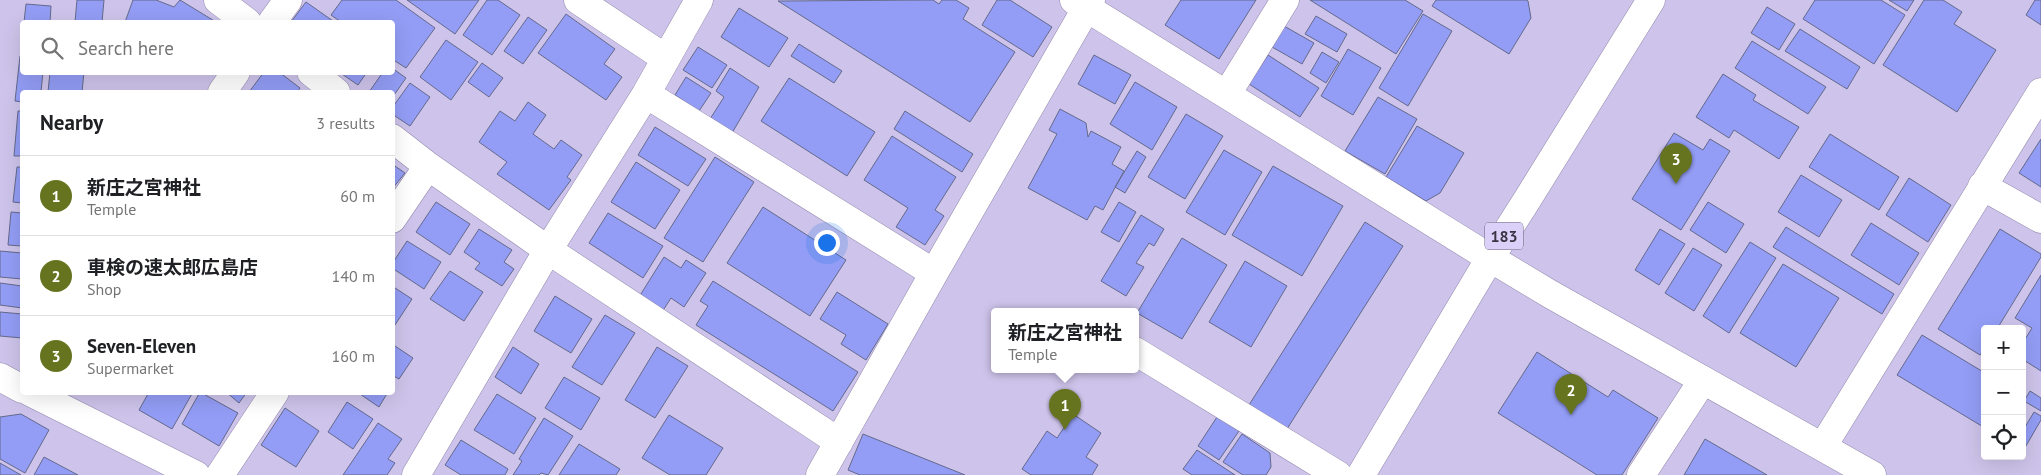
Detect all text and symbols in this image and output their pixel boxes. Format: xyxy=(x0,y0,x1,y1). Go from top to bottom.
search box xyxy=(20,20,395,75)
icon: search xyxy=(38,34,66,62)
text: Search here xyxy=(78,36,174,60)
text: Nearby xyxy=(40,109,103,136)
text: 3 results xyxy=(316,113,375,133)
pin: 3 xyxy=(1660,143,1692,184)
text: 新庄之宮神社 xyxy=(87,175,201,199)
text: 1 xyxy=(51,186,61,206)
text: 60 m xyxy=(340,186,375,206)
text: Temple xyxy=(87,199,136,219)
road number: 183 xyxy=(1485,222,1523,250)
your location xyxy=(814,230,840,256)
text: 車検の速太郎広島店 xyxy=(87,255,258,279)
text: 2 xyxy=(51,266,61,286)
text: 140 m xyxy=(332,266,375,286)
text: Shop xyxy=(87,279,121,299)
popup xyxy=(991,308,1139,373)
text: 新庄之宮神社 xyxy=(1008,320,1122,344)
map controls xyxy=(1981,325,2026,460)
button: + xyxy=(1981,325,2026,370)
text: Seven-Eleven xyxy=(87,334,196,358)
text: Temple xyxy=(1008,344,1057,364)
text: 3 xyxy=(51,346,61,366)
text: 160 m xyxy=(332,346,375,366)
text: Supermarket xyxy=(87,358,174,378)
button: − xyxy=(1981,370,2026,415)
pin: 2 xyxy=(1555,374,1587,415)
pin: 1 xyxy=(1049,389,1081,430)
button: locate xyxy=(1981,415,2026,460)

